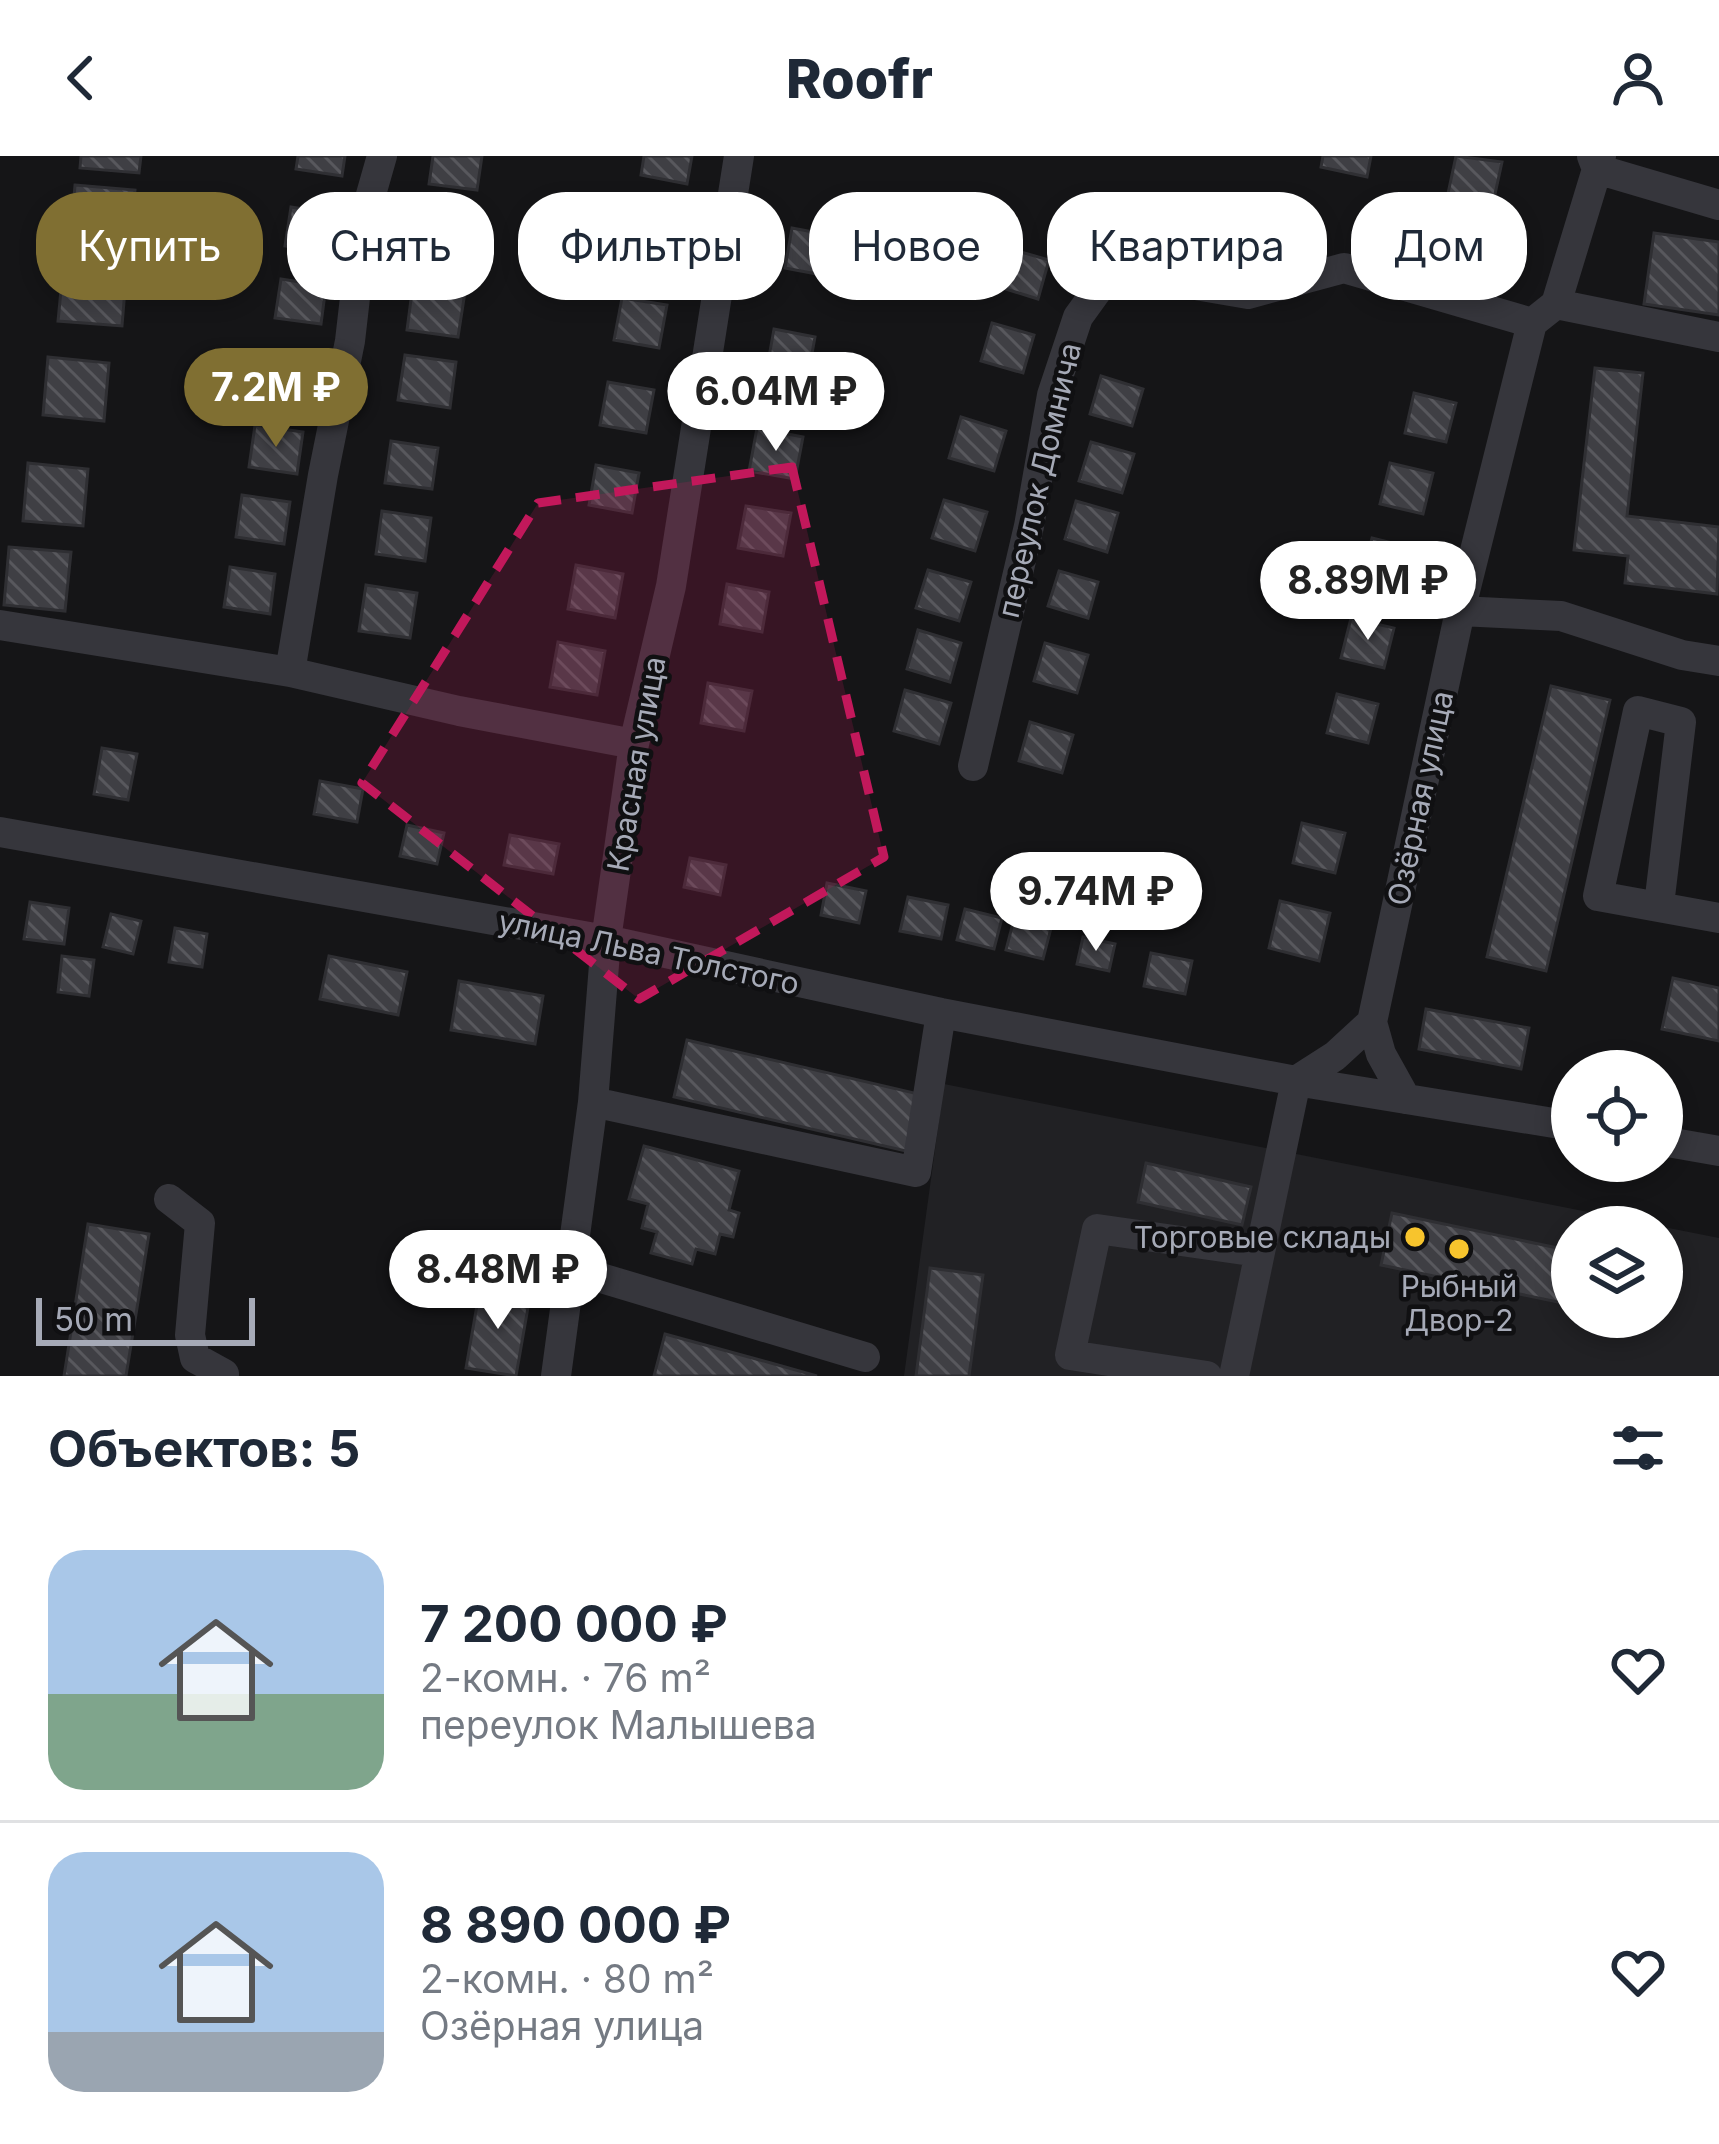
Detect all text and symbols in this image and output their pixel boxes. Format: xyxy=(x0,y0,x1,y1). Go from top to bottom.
icon: back xyxy=(48,45,114,111)
icon: person xyxy=(1605,45,1671,111)
text: Roofr xyxy=(786,46,933,111)
chip: Купить xyxy=(36,192,263,300)
chip: Снять xyxy=(287,192,494,300)
chip: Фильтры xyxy=(518,192,785,300)
chip: Новое xyxy=(809,192,1023,300)
chip: Квартира xyxy=(1047,192,1327,300)
chip: Дом xyxy=(1351,192,1527,300)
street label: переулок Домнича xyxy=(990,339,1088,621)
pin: 7.2M ₽ xyxy=(178,348,374,450)
pin: 6.04M ₽ xyxy=(665,352,887,454)
text: 7.2M ₽ xyxy=(211,363,341,410)
text: 6.04M ₽ xyxy=(694,367,858,414)
pin: 8.89M ₽ xyxy=(1257,541,1479,643)
text: 8.89M ₽ xyxy=(1287,556,1449,603)
street label: Красная улица xyxy=(599,654,673,874)
street label: Озёрная улица xyxy=(1380,687,1460,909)
pin: 9.74M ₽ xyxy=(985,852,1207,954)
text: 9.74M ₽ xyxy=(1017,867,1175,914)
street label: улица Льва Толстого xyxy=(495,903,803,1001)
map controls xyxy=(1551,1050,1683,1338)
button: locate xyxy=(1551,1050,1683,1182)
button: layers xyxy=(1551,1206,1683,1338)
place label: Торговые склады xyxy=(1134,1219,1391,1255)
marker: Торговые склады xyxy=(1402,1224,1428,1250)
pin: 8.48M ₽ xyxy=(387,1230,609,1332)
marker: Рыбный Двор-2 xyxy=(1446,1236,1472,1262)
text: 8.48M ₽ xyxy=(416,1245,580,1292)
place label: Рыбный Двор-2 xyxy=(1401,1268,1517,1338)
scale bar xyxy=(36,1292,255,1345)
text: 50 m xyxy=(54,1299,133,1339)
icon: filters xyxy=(1605,1415,1671,1481)
text: Объектов: 5 xyxy=(48,1418,360,1479)
text: 7 200 000 ₽ xyxy=(420,1593,728,1654)
icon: home xyxy=(144,1598,288,1742)
icon: heart xyxy=(1605,1637,1671,1703)
text: 2-комн. · 76 m² xyxy=(420,1654,711,1701)
text: переулок Малышева xyxy=(420,1701,817,1748)
text: 8 890 000 ₽ xyxy=(420,1894,731,1955)
icon: home xyxy=(144,1900,288,2044)
icon: heart xyxy=(1605,1939,1671,2005)
text: 2-комн. · 80 m² xyxy=(420,1955,714,2002)
text: Озёрная улица xyxy=(420,2002,704,2049)

